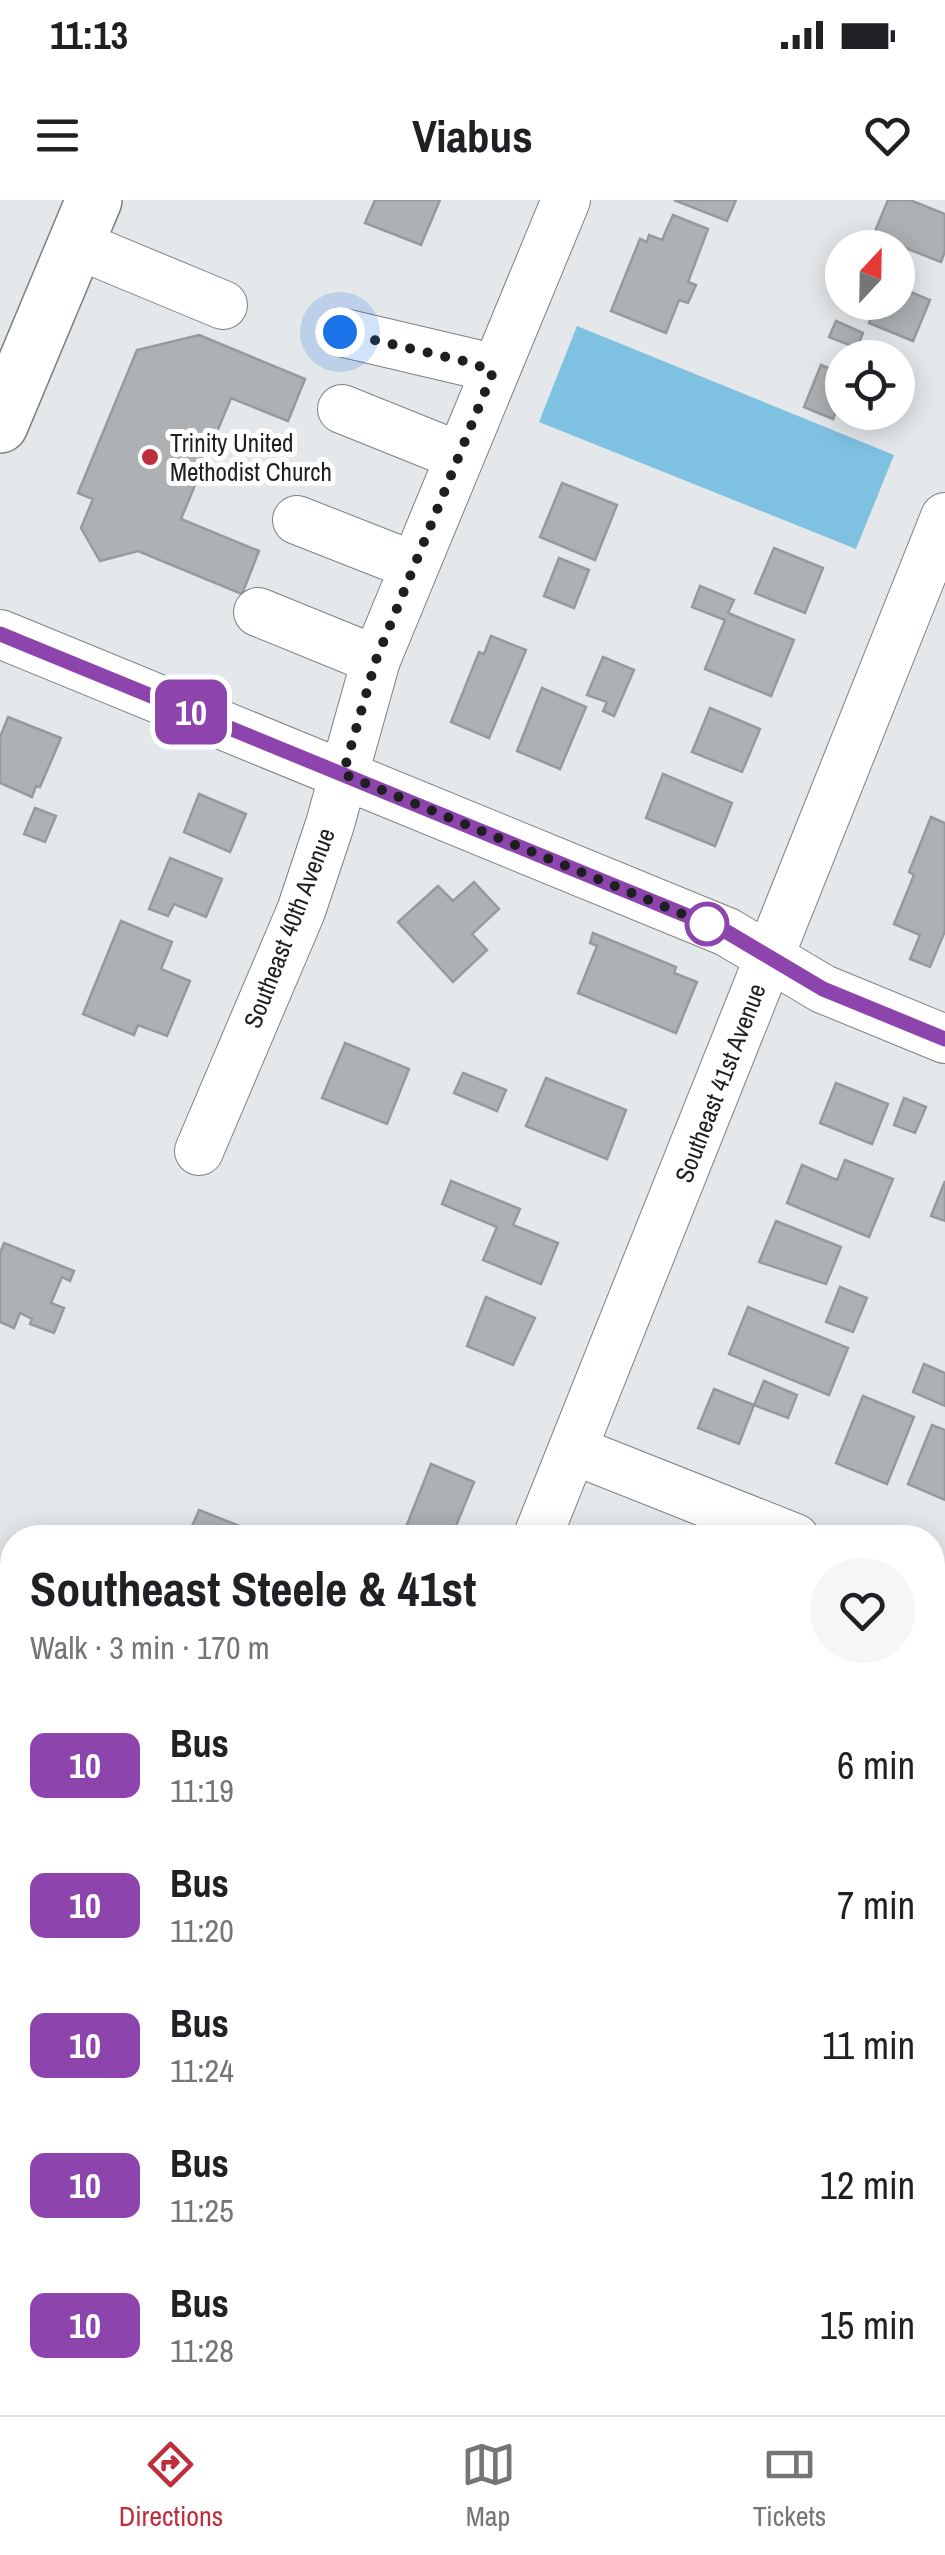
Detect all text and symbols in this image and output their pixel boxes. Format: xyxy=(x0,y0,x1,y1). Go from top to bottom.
text: 11:13 xyxy=(50,10,128,61)
text: Viabus xyxy=(412,105,533,166)
icon: menu xyxy=(30,108,85,163)
icon: heart xyxy=(860,108,915,163)
north arrow xyxy=(825,230,915,320)
map controls xyxy=(825,230,915,430)
your location xyxy=(315,307,365,357)
button: locate xyxy=(825,340,915,430)
place label: Trinity United Methodist Church xyxy=(170,426,332,489)
marker: Trinity United Methodist Church xyxy=(139,446,161,468)
line badge: 10 xyxy=(146,680,236,744)
text: 10 xyxy=(175,689,207,736)
street label: Southeast 40th Avenue xyxy=(235,823,343,1033)
unlabelled marker xyxy=(686,903,728,945)
street label: Southeast 41st Avenue xyxy=(666,979,774,1187)
text: Southeast Steele & 41st xyxy=(30,1556,476,1621)
button: heart xyxy=(810,1558,915,1663)
text: Walk · 3 min · 170 m xyxy=(30,1626,270,1669)
text: Bus xyxy=(170,1718,229,1769)
text: 6 min xyxy=(837,1740,915,1791)
text: 10 xyxy=(69,1742,101,1789)
text: 11:19 xyxy=(170,1769,234,1812)
text: Bus xyxy=(170,1858,229,1909)
text: 7 min xyxy=(837,1880,915,1931)
text: 10 xyxy=(69,1882,101,1929)
text: 11:20 xyxy=(170,1909,234,1952)
text: Bus xyxy=(170,1998,229,2049)
text: 11 min xyxy=(822,2020,915,2071)
text: 10 xyxy=(69,2022,101,2069)
text: 11:24 xyxy=(170,2049,234,2092)
text: Bus xyxy=(170,2138,229,2189)
text: 12 min xyxy=(820,2160,915,2211)
text: 10 xyxy=(69,2162,101,2209)
text: 11:25 xyxy=(170,2189,234,2232)
text: Bus xyxy=(170,2278,229,2329)
text: 15 min xyxy=(820,2300,915,2351)
text: 10 xyxy=(69,2302,101,2349)
text: 11:28 xyxy=(170,2329,234,2372)
tab: Directions xyxy=(119,2437,223,2535)
tab: Map xyxy=(461,2437,516,2535)
tab: Tickets xyxy=(753,2437,826,2535)

